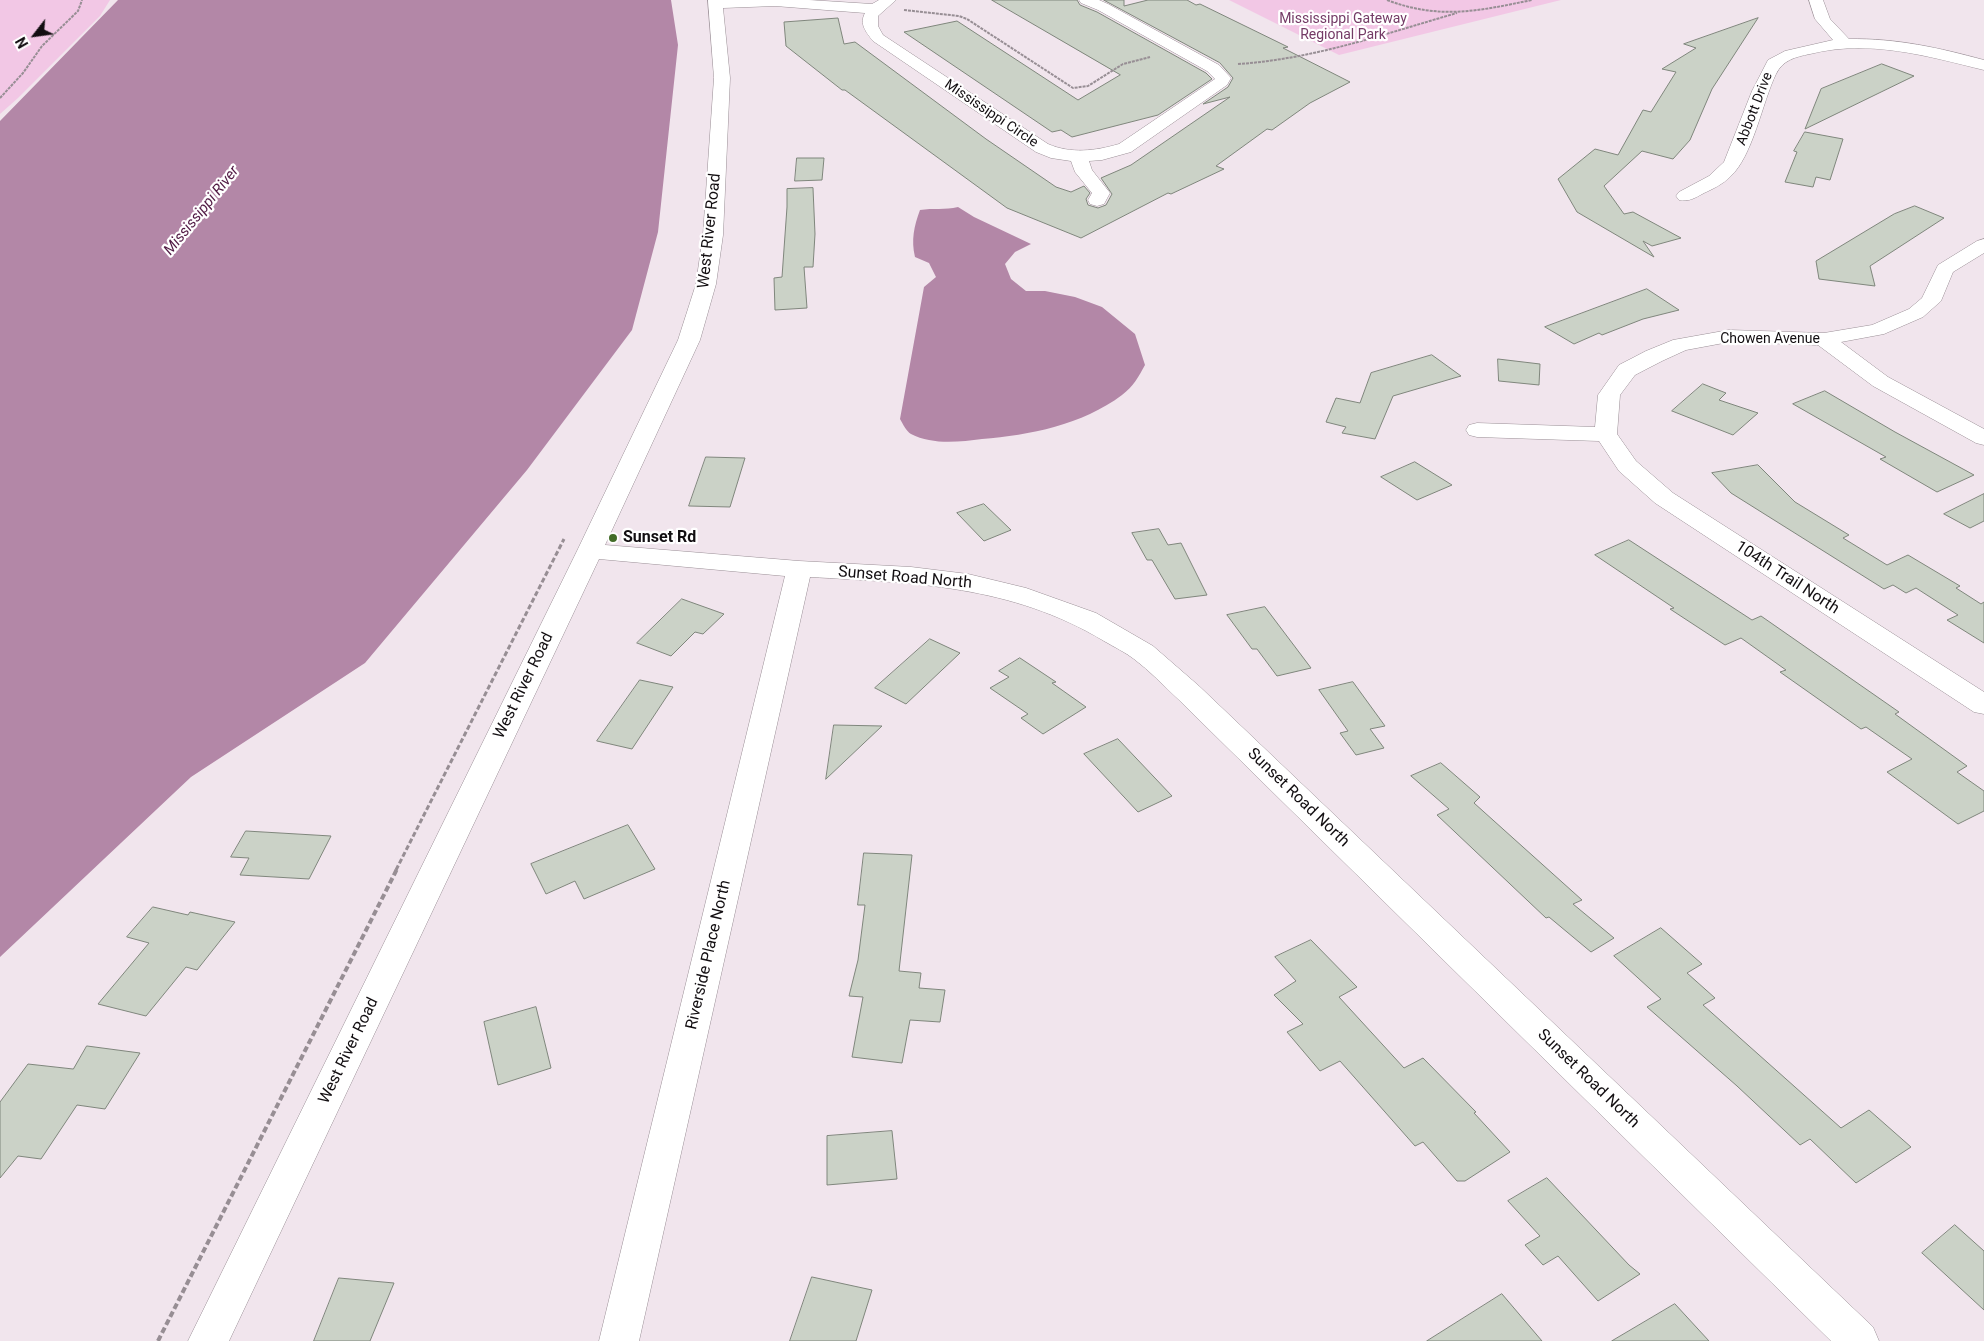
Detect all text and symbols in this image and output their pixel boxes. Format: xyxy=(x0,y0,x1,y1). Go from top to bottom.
north arrow xyxy=(10,10,60,60)
park label: Mississippi Gateway Regional Park xyxy=(1279,11,1407,44)
text: N xyxy=(13,34,31,51)
street label: Abbott Drive xyxy=(1733,70,1777,148)
street label: Mississippi Circle xyxy=(941,76,1041,152)
water label: Mississippi River xyxy=(161,163,243,259)
street label: West River Road xyxy=(694,172,726,290)
street label: Chowen Avenue xyxy=(1720,331,1820,347)
place label: Sunset Rd xyxy=(623,528,696,548)
marker: Sunset Rd xyxy=(607,532,619,544)
street label: 104th Trail North xyxy=(1731,537,1843,619)
street label: Sunset Road North xyxy=(837,563,973,593)
street label: West River Road xyxy=(490,630,558,742)
street label: Sunset Road North xyxy=(1243,744,1353,852)
street label: Riverside Place North xyxy=(682,878,736,1032)
street label: West River Road xyxy=(315,995,383,1107)
street label: Sunset Road North xyxy=(1533,1025,1643,1133)

